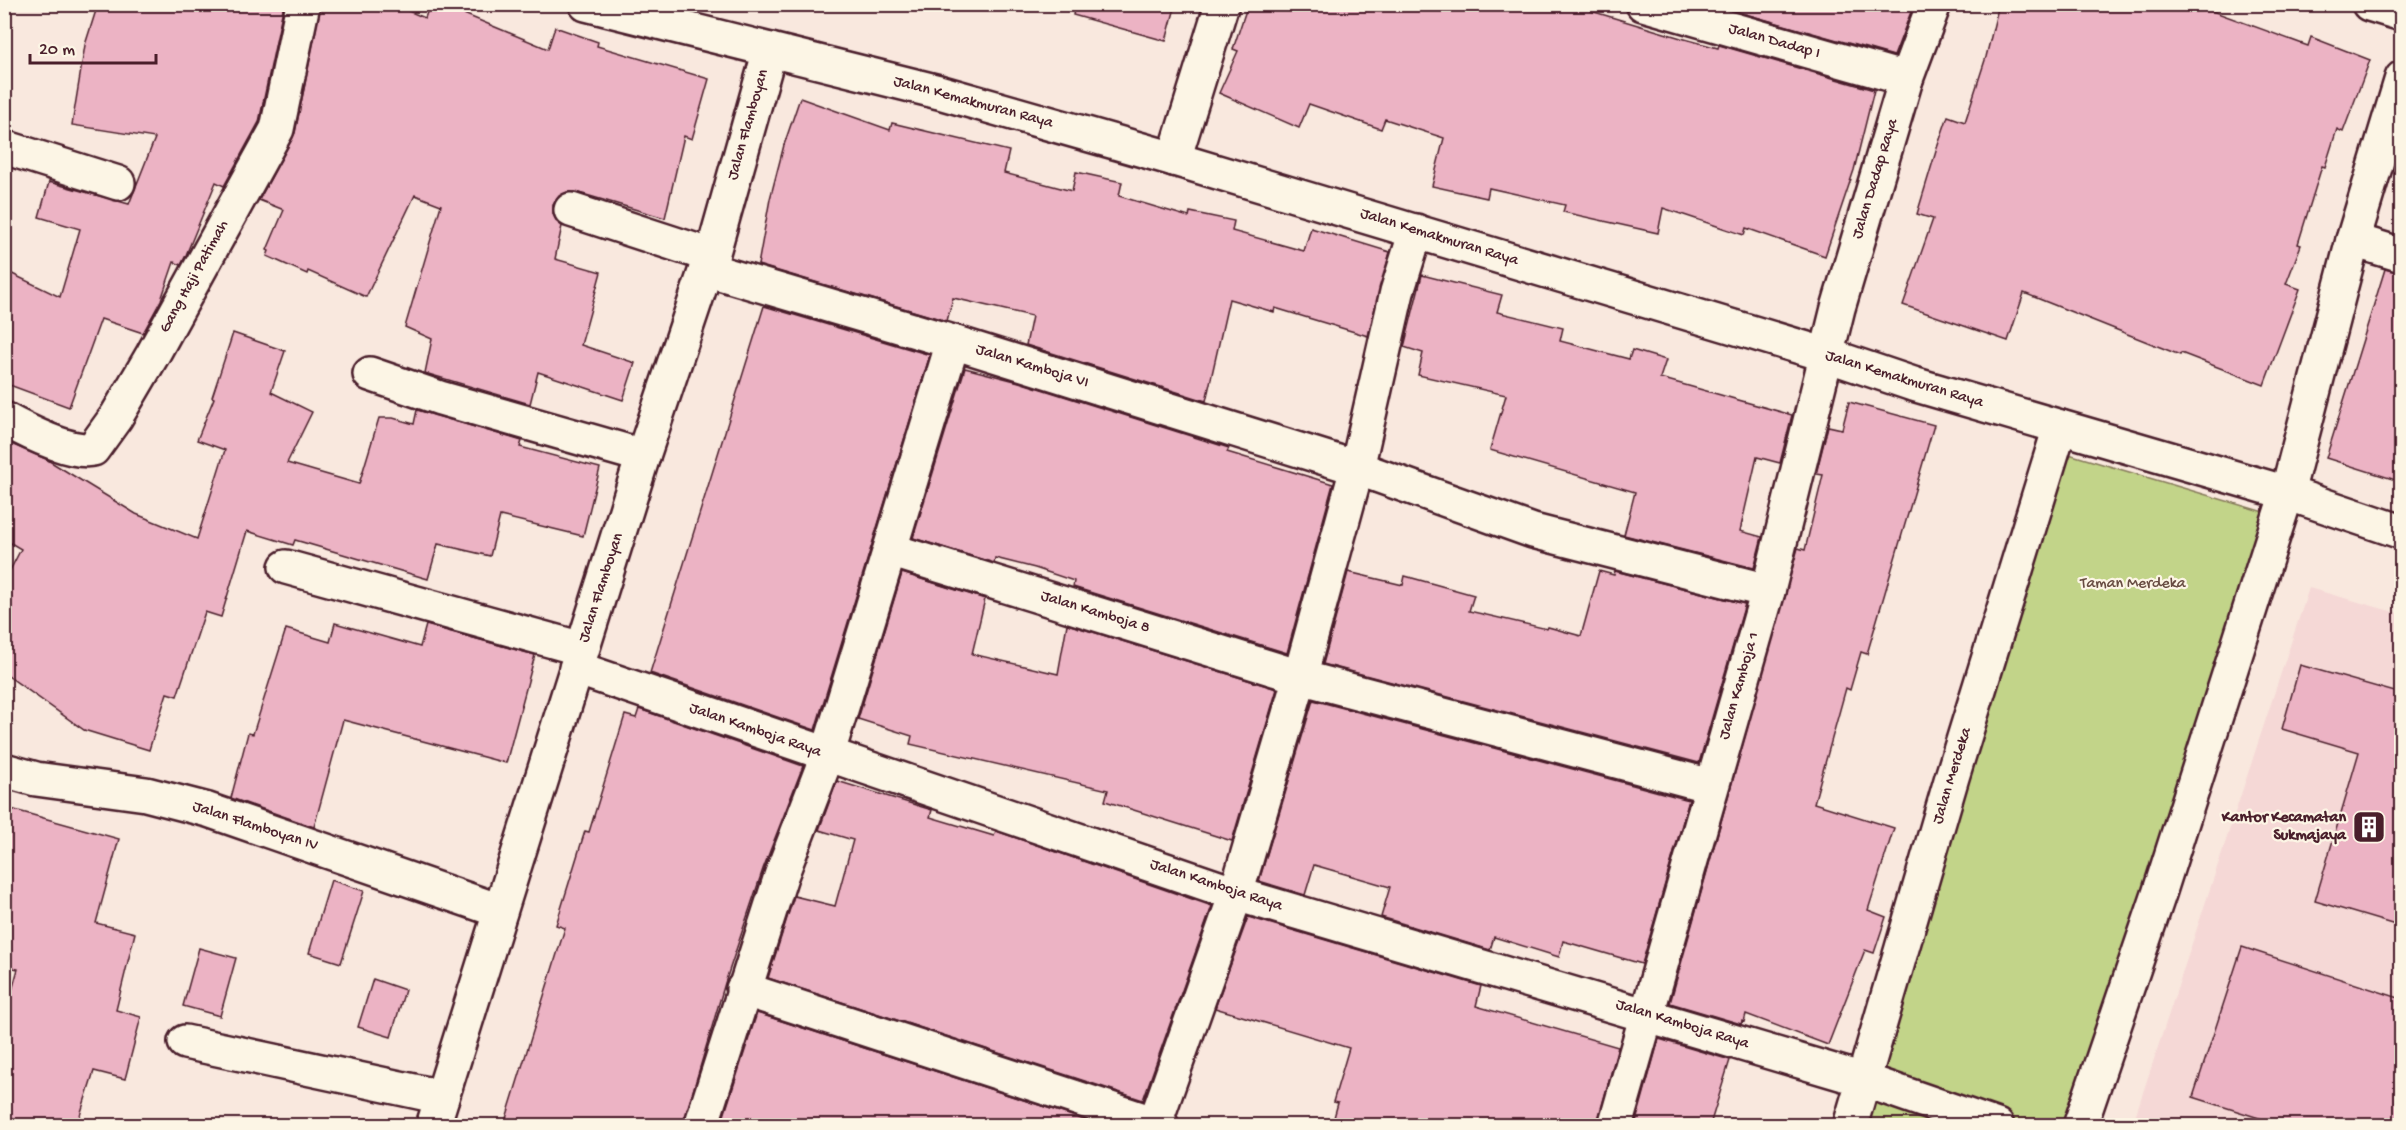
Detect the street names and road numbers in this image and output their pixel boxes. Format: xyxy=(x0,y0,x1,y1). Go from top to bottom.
street label: Jalan Dadap I xyxy=(1726,20,1822,64)
street label: Jalan Flamboyan xyxy=(724,67,774,183)
street label: Jalan Kemakmuran Raya xyxy=(891,73,1056,134)
street label: Jalan Dadap Raya xyxy=(1849,116,1904,241)
street label: Jalan Kemakmuran Raya xyxy=(1358,205,1521,271)
street label: Gang Haji Patimah xyxy=(156,217,234,337)
street label: Jalan Kamboja VI xyxy=(973,341,1091,393)
street label: Jalan Kemakmuran Raya xyxy=(1823,347,1986,413)
street label: Jalan Flamboyan xyxy=(575,530,629,645)
street label: Jalan Kamboja 8 xyxy=(1038,587,1152,639)
street label: Jalan Kamboja 1 xyxy=(1716,630,1764,742)
street label: Jalan Kamboja Raya xyxy=(687,700,825,763)
street label: Jalan Merdeka xyxy=(1929,724,1977,827)
street label: Jalan Flamboyan IV xyxy=(190,798,320,856)
street label: Jalan Kamboja Raya xyxy=(1147,856,1286,917)
street label: Jalan Kamboja Raya xyxy=(1613,996,1752,1055)

